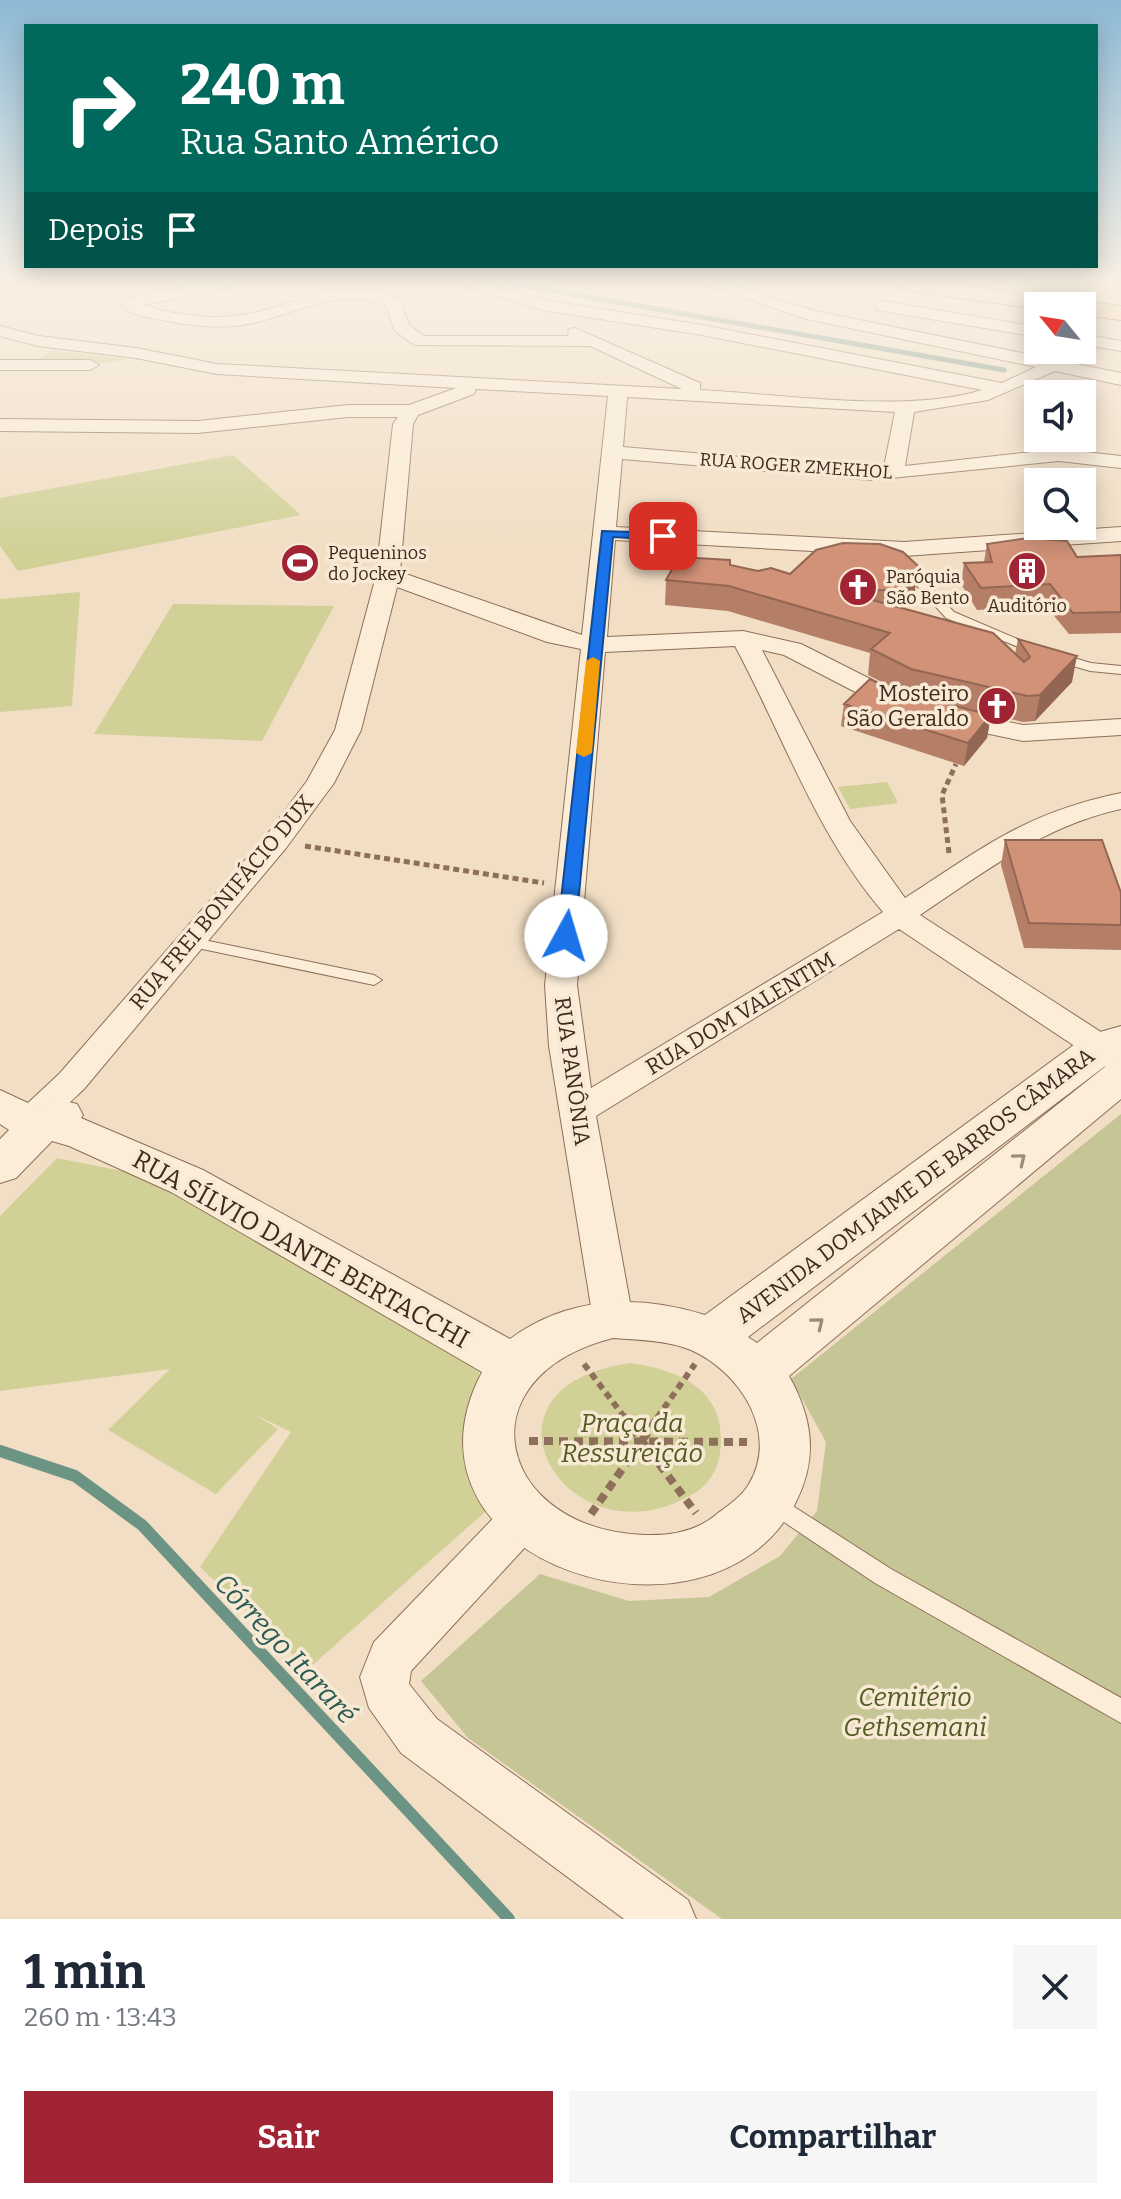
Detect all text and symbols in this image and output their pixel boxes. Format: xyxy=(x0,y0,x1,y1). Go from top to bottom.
text: 240 m xyxy=(180,52,345,119)
icon: right xyxy=(48,56,152,160)
text: Rua Santo Américo xyxy=(180,120,500,164)
icon: arrive xyxy=(160,208,204,252)
text: Depois xyxy=(48,212,144,248)
north arrow xyxy=(1024,292,1096,364)
map controls xyxy=(1024,292,1096,540)
button: sound xyxy=(1024,380,1096,452)
street label: RUA ROGER ZMEKHOL xyxy=(699,448,893,484)
button: search xyxy=(1024,468,1096,540)
pin xyxy=(629,502,697,570)
icon: arrive xyxy=(641,514,685,558)
sports icon: Pequeninos do Jockey xyxy=(279,542,321,584)
place label: Pequeninos do Jockey xyxy=(328,542,427,585)
building icon: Auditório xyxy=(1006,550,1048,592)
church icon: Paróquia São Bento xyxy=(837,566,879,608)
place label: Paróquia São Bento xyxy=(886,566,969,609)
place label: Auditório xyxy=(987,595,1067,617)
place label: Mosteiro São Geraldo xyxy=(846,680,969,732)
church icon: Mosteiro São Geraldo xyxy=(976,685,1018,727)
street label: RUA FREI BONIFÁCIO DUX xyxy=(124,789,319,1015)
position arrow xyxy=(524,894,608,978)
street label: RUA DOM VALENTIM xyxy=(641,946,840,1081)
street label: RUA PANÔNIA xyxy=(549,995,596,1148)
street label: AVENIDA DOM JAIME DE BARROS CÂMARA xyxy=(731,1042,1100,1329)
street label: RUA SÍLVIO DANTE BERTACCHI xyxy=(127,1144,474,1355)
one-way arrow xyxy=(1011,1154,1026,1168)
one-way arrow xyxy=(809,1318,824,1332)
park label: Praça da Ressureição xyxy=(561,1408,703,1469)
water label: Córrego Itararé xyxy=(208,1566,364,1730)
park label: Cemitério Gethsemani xyxy=(843,1682,987,1743)
text: 1 min xyxy=(24,1943,145,2001)
button: close xyxy=(1013,1945,1097,2029)
text: 260 m · 13:43 xyxy=(24,2002,177,2033)
button: Sair xyxy=(24,2091,553,2183)
button: Compartilhar xyxy=(569,2091,1097,2183)

